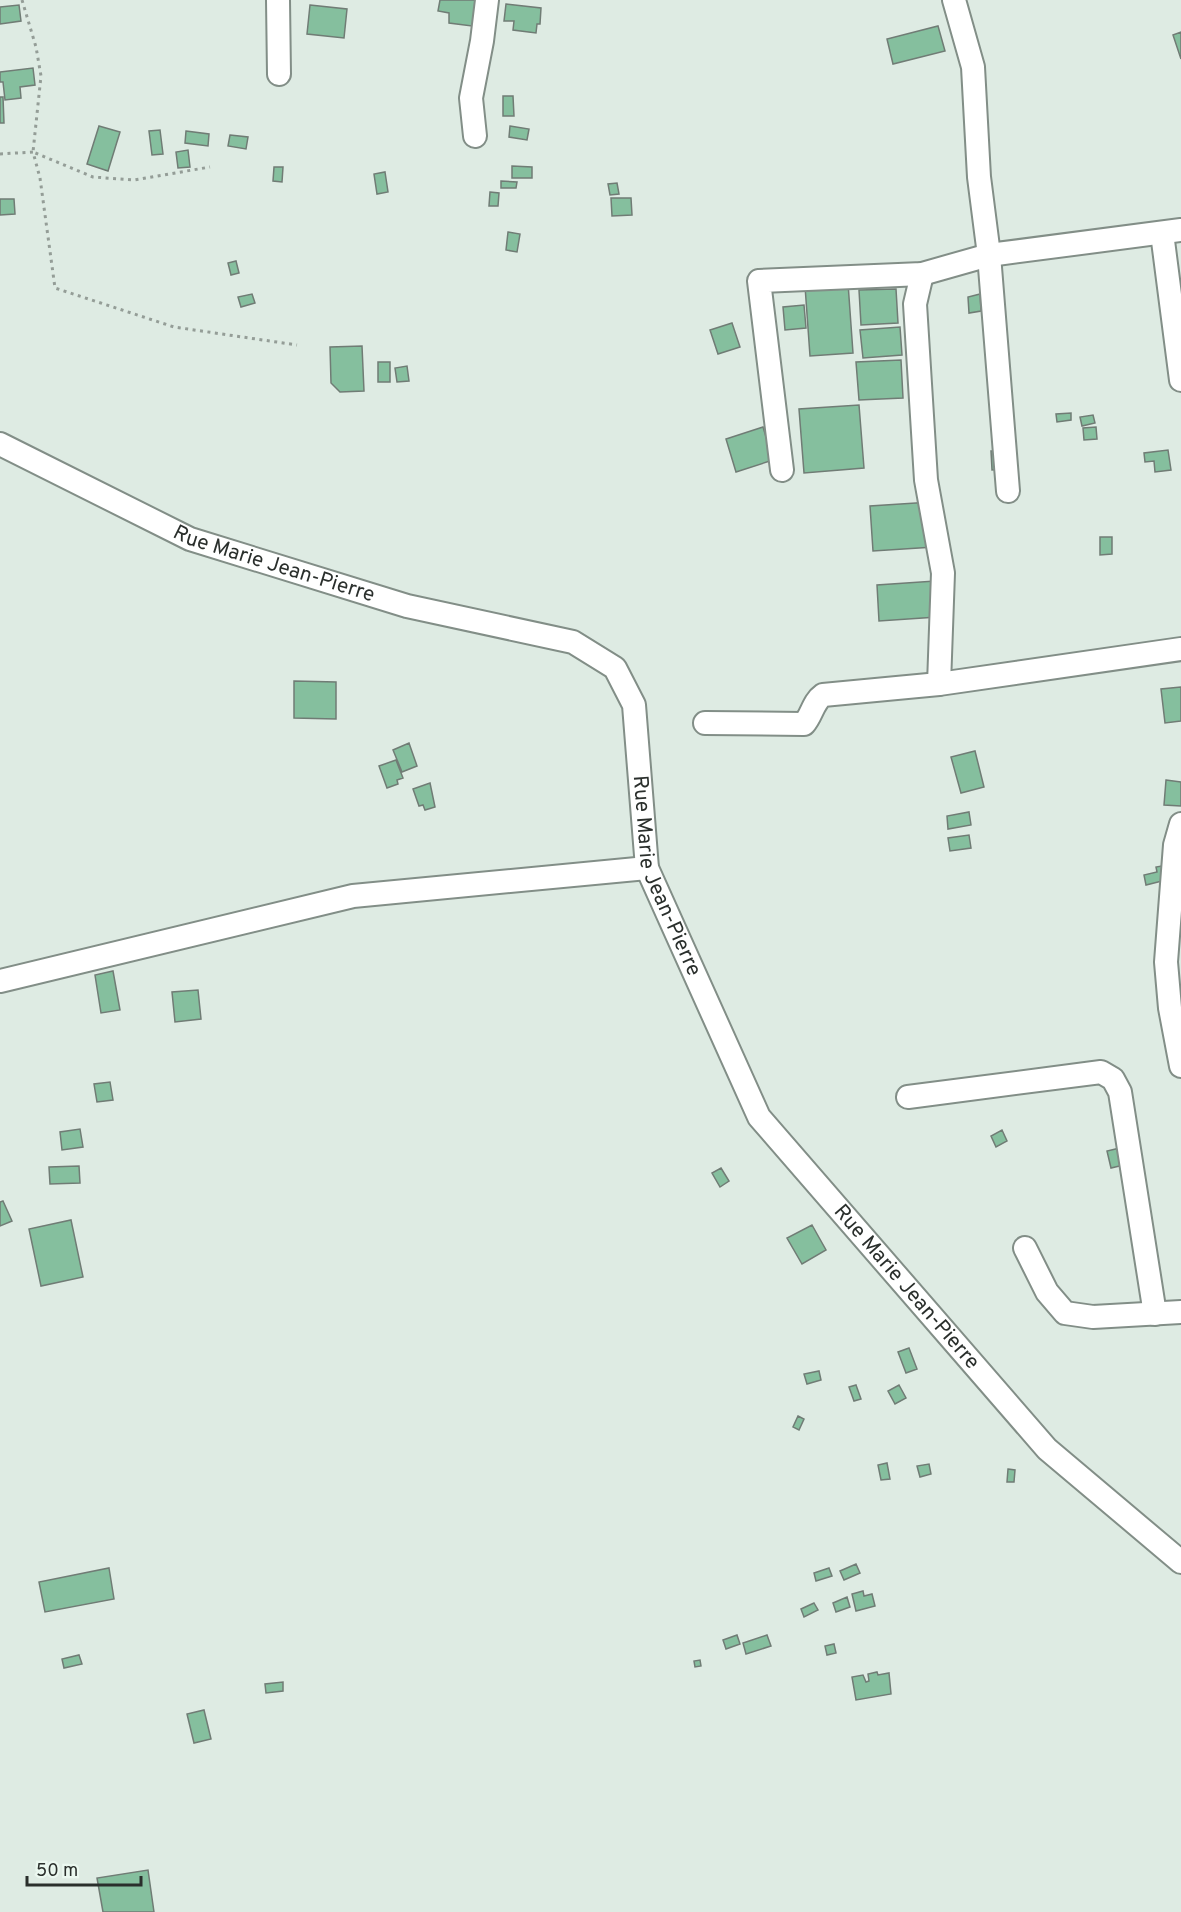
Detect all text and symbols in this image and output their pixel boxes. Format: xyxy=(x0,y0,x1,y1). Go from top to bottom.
street label: Rue Marie Jean-Pierre xyxy=(168,519,378,609)
street label: Rue Marie Jean-Pierre xyxy=(626,774,707,980)
street label: Rue Marie Jean-Pierre xyxy=(827,1199,985,1375)
scale bar xyxy=(27,1849,141,1887)
text: 50 m xyxy=(36,1860,78,1883)

